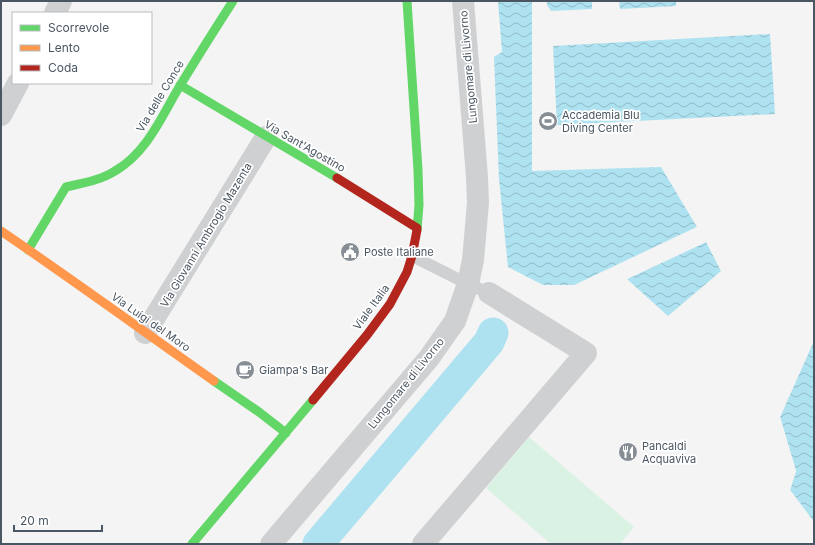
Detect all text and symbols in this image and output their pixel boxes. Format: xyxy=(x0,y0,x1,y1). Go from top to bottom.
street label: Lungomare di Livorno xyxy=(456,10,480,124)
legend xyxy=(12,12,152,84)
text: Scorrevole xyxy=(48,20,109,35)
text: Lento xyxy=(48,40,80,55)
street label: Via delle Conce xyxy=(133,58,187,134)
text: Coda xyxy=(48,60,78,75)
place label: Accademia Blu Diving Center xyxy=(562,108,640,135)
sports icon: Accademia Blu Diving Center xyxy=(537,110,559,132)
street label: Via Sant'Agostino xyxy=(262,117,348,175)
street label: Via Giovanni Ambrogio Mazenta xyxy=(157,160,255,310)
public building icon: Poste Italiane xyxy=(339,241,361,263)
place label: Poste Italiane xyxy=(364,245,434,259)
street label: Viale Italia xyxy=(350,281,392,333)
street label: Via Luigi del Moro xyxy=(109,289,194,355)
street label: Lungomare di Livorno xyxy=(365,334,447,431)
cafe icon: Giampa's Bar xyxy=(234,359,256,381)
place label: Giampa's Bar xyxy=(259,363,328,377)
place label: Pancaldi Acquaviva xyxy=(642,439,696,466)
restaurant icon: Pancaldi Acquaviva xyxy=(617,441,639,463)
scale bar xyxy=(14,507,102,533)
text: 20 m xyxy=(20,513,49,528)

